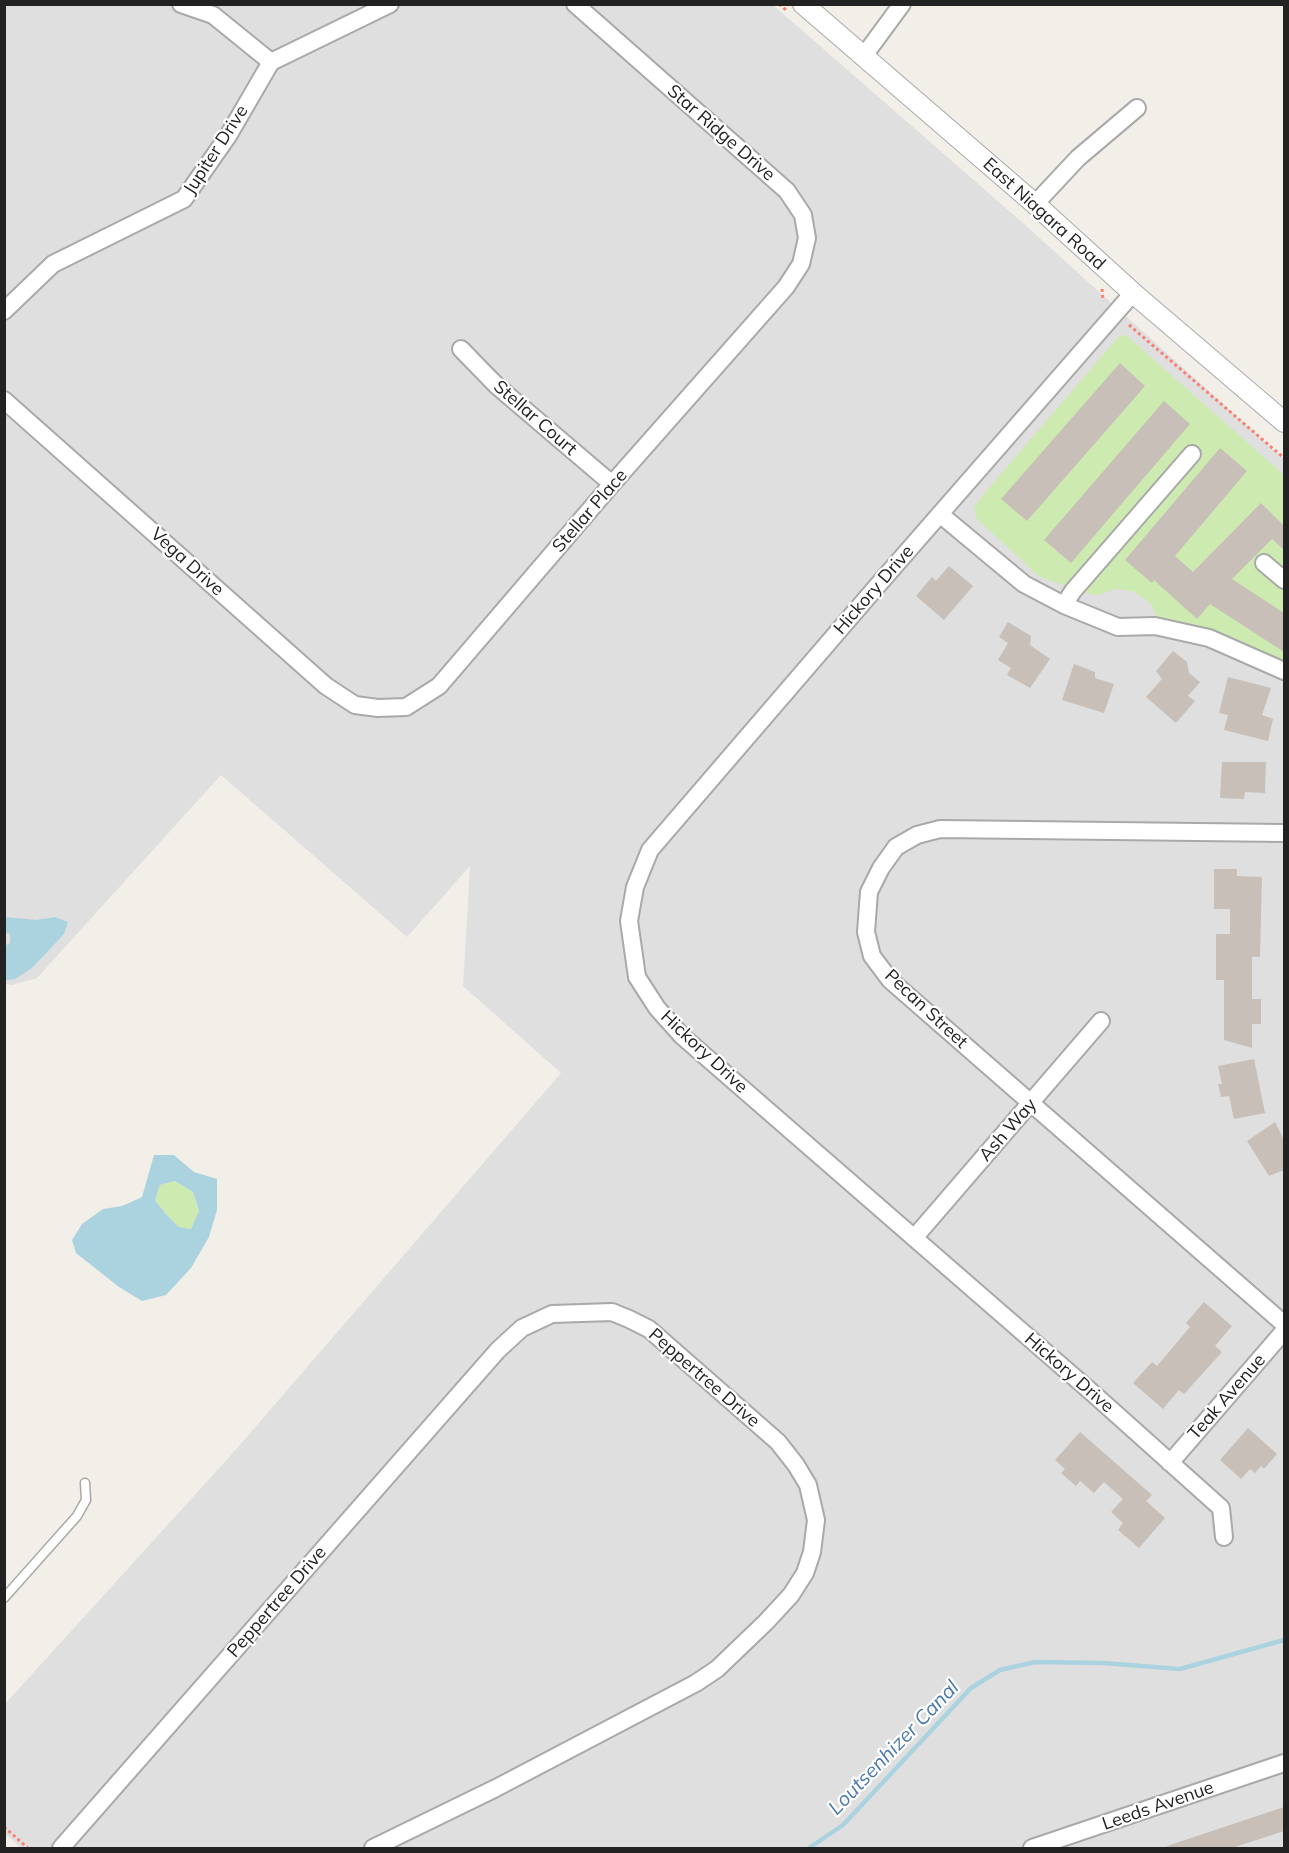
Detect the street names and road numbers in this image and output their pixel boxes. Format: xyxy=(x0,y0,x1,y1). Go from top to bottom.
street label: Star Ridge Drive xyxy=(663,80,779,186)
street label: Jupiter Drive xyxy=(179,101,253,199)
street label: East Niagara Road xyxy=(978,153,1110,275)
street label: Stellar Court xyxy=(489,376,581,460)
street label: Stellar Place xyxy=(548,465,632,557)
street label: Vega Drive xyxy=(146,523,228,601)
street label: Hickory Drive xyxy=(829,541,919,639)
street label: Pecan Street xyxy=(880,965,972,1053)
street label: Hickory Drive xyxy=(656,1006,752,1098)
street label: Ash Way xyxy=(975,1094,1041,1166)
street label: Peppertree Drive xyxy=(644,1324,764,1432)
street label: Hickory Drive xyxy=(1020,1328,1118,1418)
street label: Teak Avenue xyxy=(1184,1350,1270,1444)
street label: Peppertree Drive xyxy=(223,1542,331,1662)
street label: Leeds Avenue xyxy=(1099,1777,1217,1835)

